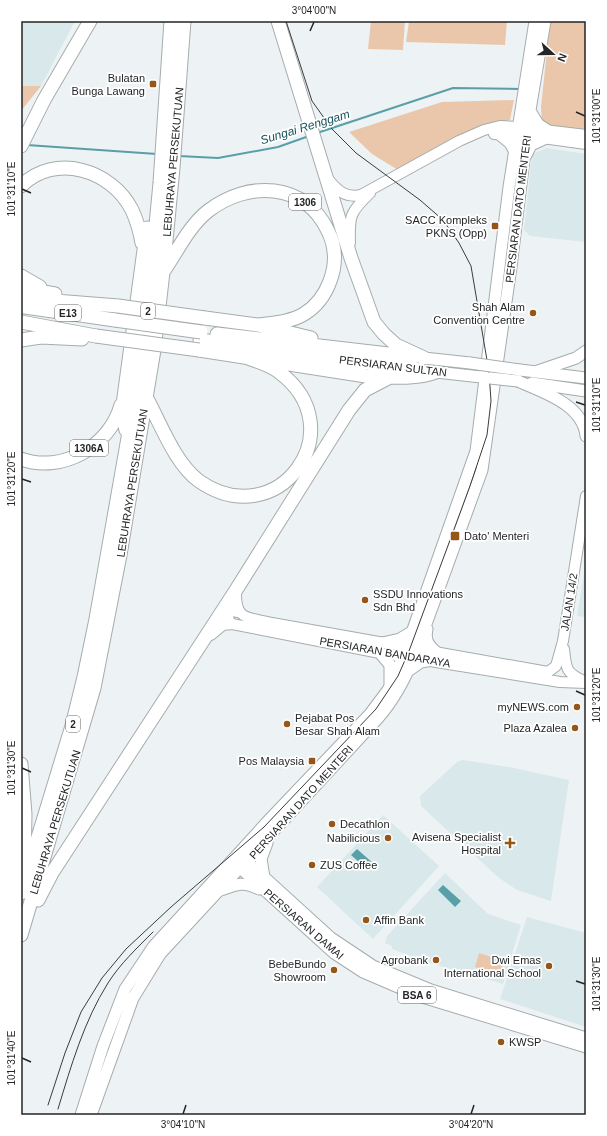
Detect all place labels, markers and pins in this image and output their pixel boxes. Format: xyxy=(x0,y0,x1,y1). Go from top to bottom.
place label: Bulatan Bunga Lawang xyxy=(72,72,145,97)
marker: Bulatan Bunga Lawang xyxy=(148,79,158,89)
place label: SACC Kompleks PKNS (Opp) xyxy=(405,214,487,239)
marker: SACC Kompleks PKNS (Opp) xyxy=(490,221,500,231)
place label: Shah Alam Convention Centre xyxy=(433,301,525,326)
marker: Shah Alam Convention Centre xyxy=(528,308,538,318)
marker: Dato' Menteri xyxy=(449,530,461,542)
place label: Dato' Menteri xyxy=(464,530,529,542)
place label: SSDU Innovations Sdn Bhd xyxy=(373,588,463,613)
marker: SSDU Innovations Sdn Bhd xyxy=(360,595,370,605)
place label: myNEWS.com xyxy=(498,701,569,713)
marker: myNEWS.com xyxy=(572,702,582,712)
place label: Pejabat Pos Besar Shah Alam xyxy=(295,712,380,737)
marker: Pejabat Pos Besar Shah Alam xyxy=(282,719,292,729)
place label: Plaza Azalea xyxy=(503,722,568,734)
marker: Plaza Azalea xyxy=(570,723,580,733)
place label: Pos Malaysia xyxy=(239,755,305,767)
marker: Pos Malaysia xyxy=(307,756,317,766)
place label: Decathlon xyxy=(340,818,390,830)
marker: Decathlon xyxy=(327,819,337,829)
place label: Avisena Specialist Hospital xyxy=(412,831,501,856)
place label: Nabilicious xyxy=(327,832,380,844)
marker: Nabilicious xyxy=(383,833,393,843)
marker: Avisena Specialist Hospital xyxy=(504,837,516,849)
place label: ZUS Coffee xyxy=(320,859,377,871)
marker: ZUS Coffee xyxy=(307,860,317,870)
place label: Affin Bank xyxy=(374,914,424,926)
marker: Affin Bank xyxy=(361,915,371,925)
place label: Agrobank xyxy=(381,954,428,966)
place label: Dwi Emas International School xyxy=(444,954,541,979)
marker: Agrobank xyxy=(431,955,441,965)
place label: BebeBundo Showroom xyxy=(269,958,326,983)
marker: Dwi Emas International School xyxy=(544,961,554,971)
marker: BebeBundo Showroom xyxy=(329,965,339,975)
place label: KWSP xyxy=(509,1036,541,1048)
marker: KWSP xyxy=(496,1037,506,1047)

